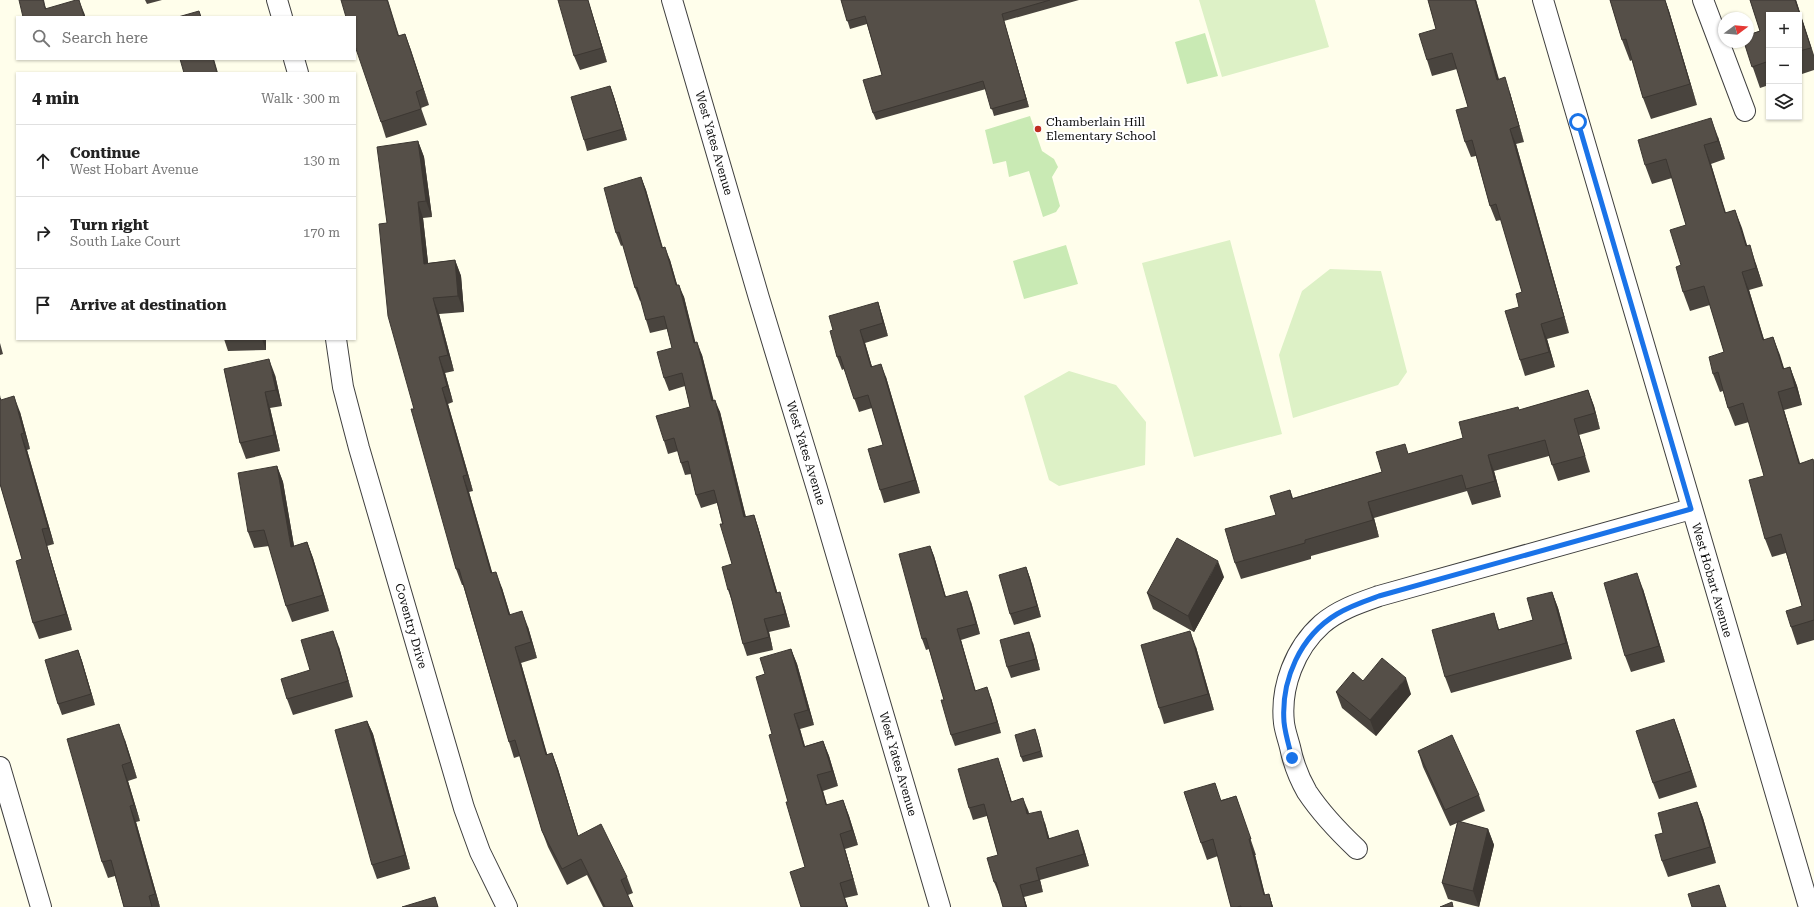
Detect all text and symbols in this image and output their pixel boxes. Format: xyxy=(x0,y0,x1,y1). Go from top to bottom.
north arrow xyxy=(1718,12,1754,48)
map controls xyxy=(1766,12,1802,120)
button: + xyxy=(1766,12,1802,48)
search box xyxy=(16,16,356,60)
icon: search xyxy=(30,27,52,49)
text: Search here xyxy=(62,29,148,47)
button: − xyxy=(1766,48,1802,84)
button: layers xyxy=(1766,84,1802,120)
text: 4 min xyxy=(32,88,79,108)
street label: West Yates Avenue xyxy=(692,89,736,197)
text: Walk · 300 m xyxy=(261,91,340,106)
route start xyxy=(1569,113,1587,131)
place label: Chamberlain Hill Elementary School xyxy=(1046,115,1156,143)
marker: Chamberlain Hill Elementary School xyxy=(1033,124,1043,134)
text: Continue xyxy=(70,144,140,162)
icon: ahead xyxy=(32,150,54,172)
text: 130 m xyxy=(303,153,340,168)
text: West Hobart Avenue xyxy=(70,162,198,177)
text: Turn right xyxy=(70,216,149,234)
icon: right xyxy=(32,222,54,244)
text: 170 m xyxy=(303,225,340,240)
text: South Lake Court xyxy=(70,234,180,249)
icon: arrive xyxy=(32,294,54,316)
text: Arrive at destination xyxy=(70,296,226,314)
street label: West Yates Avenue xyxy=(784,399,829,507)
street label: West Hobart Avenue xyxy=(1689,521,1735,639)
street label: Coventry Drive xyxy=(392,582,430,671)
street label: West Yates Avenue xyxy=(876,710,920,818)
route end xyxy=(1283,749,1301,767)

